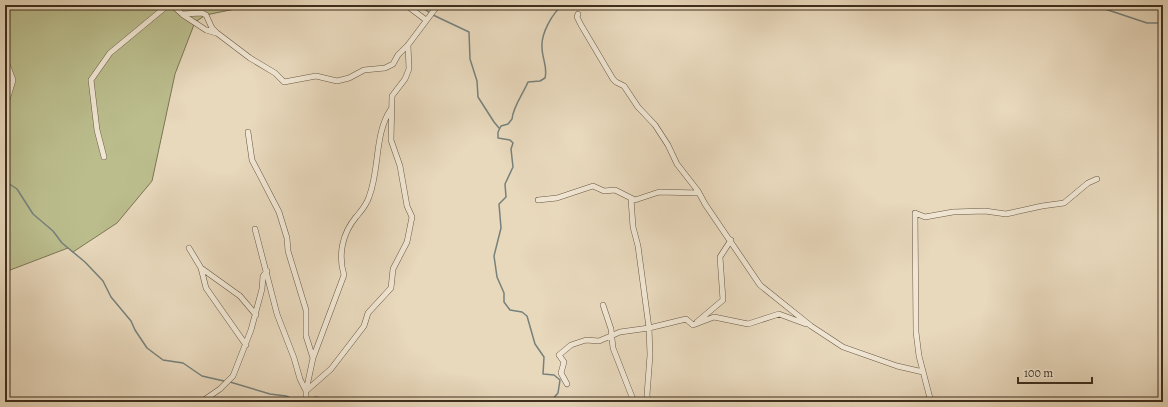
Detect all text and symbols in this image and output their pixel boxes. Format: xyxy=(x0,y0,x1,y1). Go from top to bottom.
scale bar xyxy=(1018,359,1092,385)
text: 100 m xyxy=(1024,365,1053,381)

